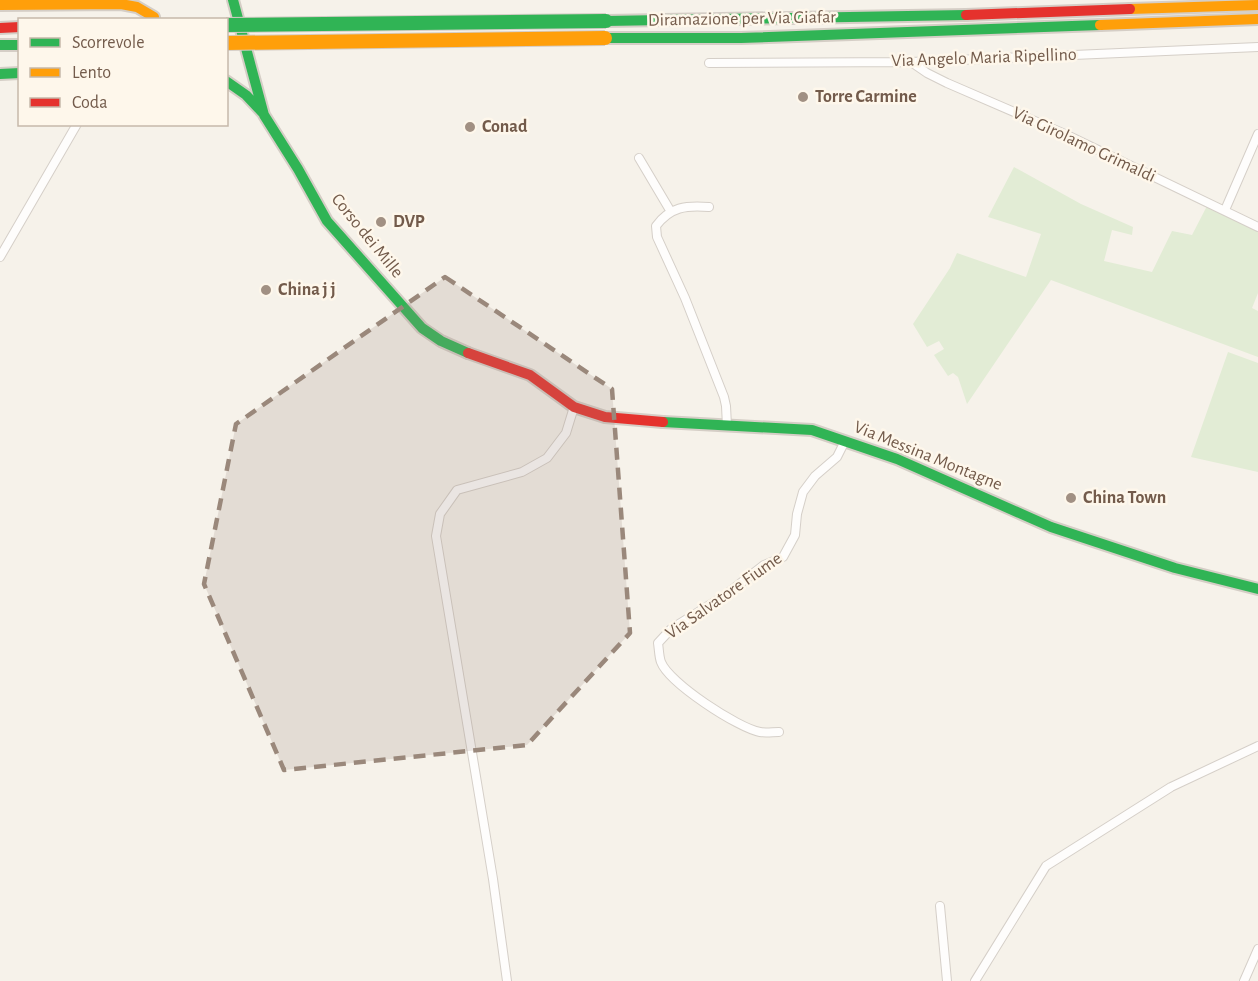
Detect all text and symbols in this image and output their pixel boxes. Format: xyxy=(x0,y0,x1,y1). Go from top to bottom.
street label: Diramazione per Via Giafar xyxy=(648,8,836,30)
legend xyxy=(18,18,228,126)
text: Scorrevole xyxy=(72,34,145,52)
street label: Via Angelo Maria Ripellino xyxy=(891,46,1077,70)
text: Lento xyxy=(72,64,111,82)
place label: Torre Carmine xyxy=(815,88,917,106)
marker: Torre Carmine xyxy=(796,90,810,104)
text: Coda xyxy=(72,94,107,112)
street label: Via Girolamo Grimaldi xyxy=(1010,104,1158,186)
place label: Conad xyxy=(482,118,528,136)
marker: Conad xyxy=(463,120,477,134)
street label: Corso dei Mille xyxy=(328,190,406,282)
place label: DVP xyxy=(393,213,425,231)
marker: DVP xyxy=(374,215,388,229)
place label: China j j xyxy=(278,281,336,299)
marker: China j j xyxy=(259,283,273,297)
street label: Via Messina Montagne xyxy=(851,418,1005,494)
place label: China Town xyxy=(1083,489,1166,507)
marker: China Town xyxy=(1064,491,1078,505)
street label: Via Salvatore Fiume xyxy=(663,549,785,643)

